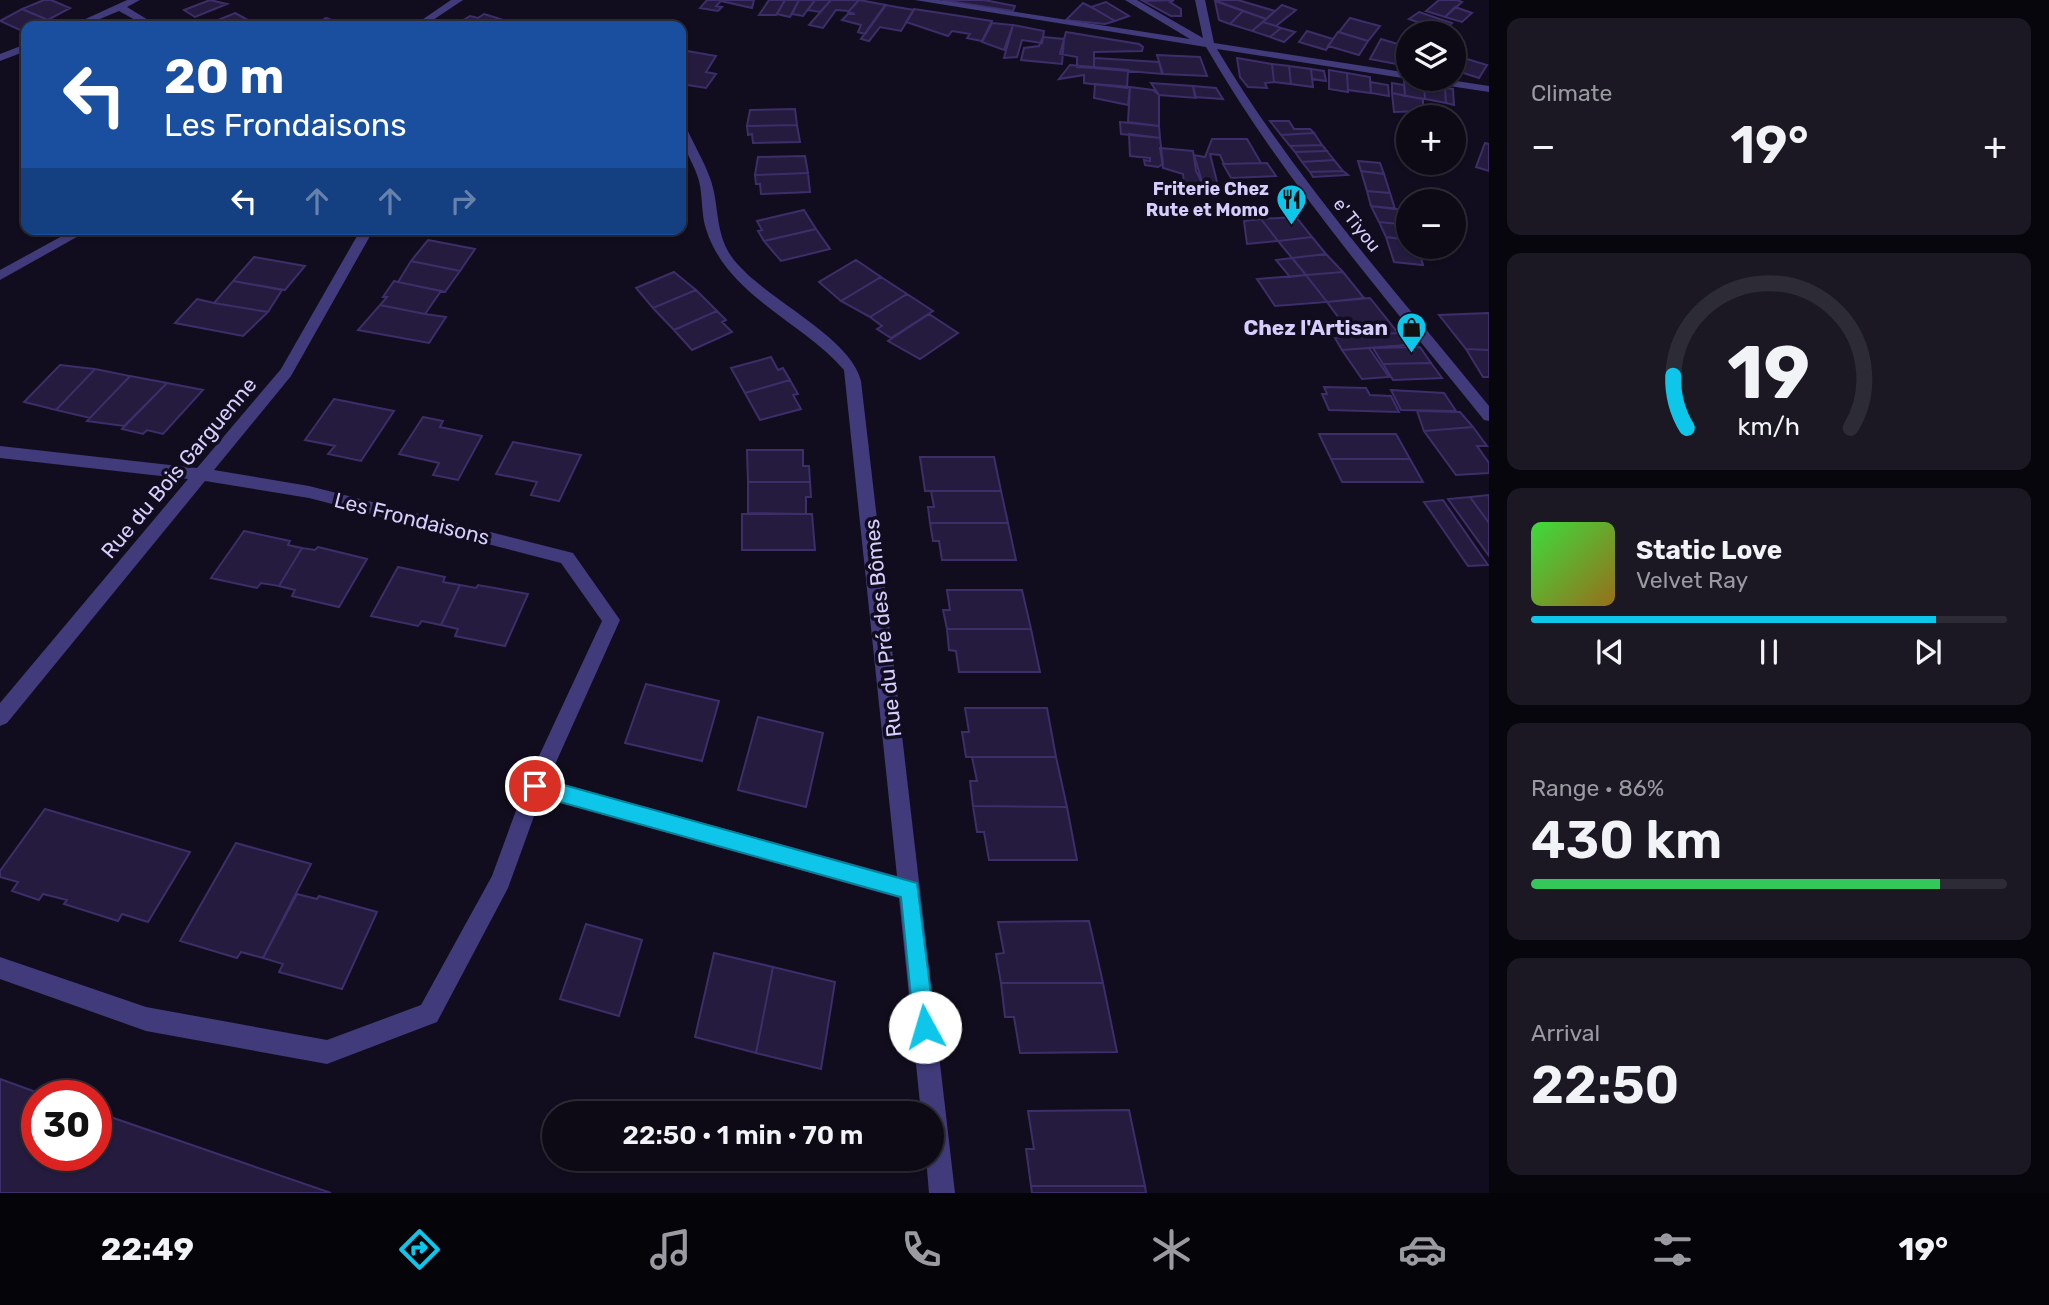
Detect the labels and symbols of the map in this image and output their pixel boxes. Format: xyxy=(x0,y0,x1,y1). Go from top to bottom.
place label: Friterie Chez Rute et Momo xyxy=(1146,178,1269,221)
restaurant icon: Friterie Chez Rute et Momo xyxy=(1275,182,1309,226)
street label: e' Tiyou xyxy=(1329,194,1385,256)
shop icon: Chez l'Artisan xyxy=(1394,311,1428,355)
place label: Chez l'Artisan xyxy=(1243,315,1388,340)
street label: Rue du Bois Garguenne xyxy=(96,372,262,563)
street label: Les Frondaisons xyxy=(332,487,492,550)
street label: Rue du Pré des Bômes xyxy=(859,518,906,738)
pin xyxy=(505,756,565,816)
position arrow xyxy=(888,990,962,1064)
speed limit sign: 30 xyxy=(21,1080,112,1171)

